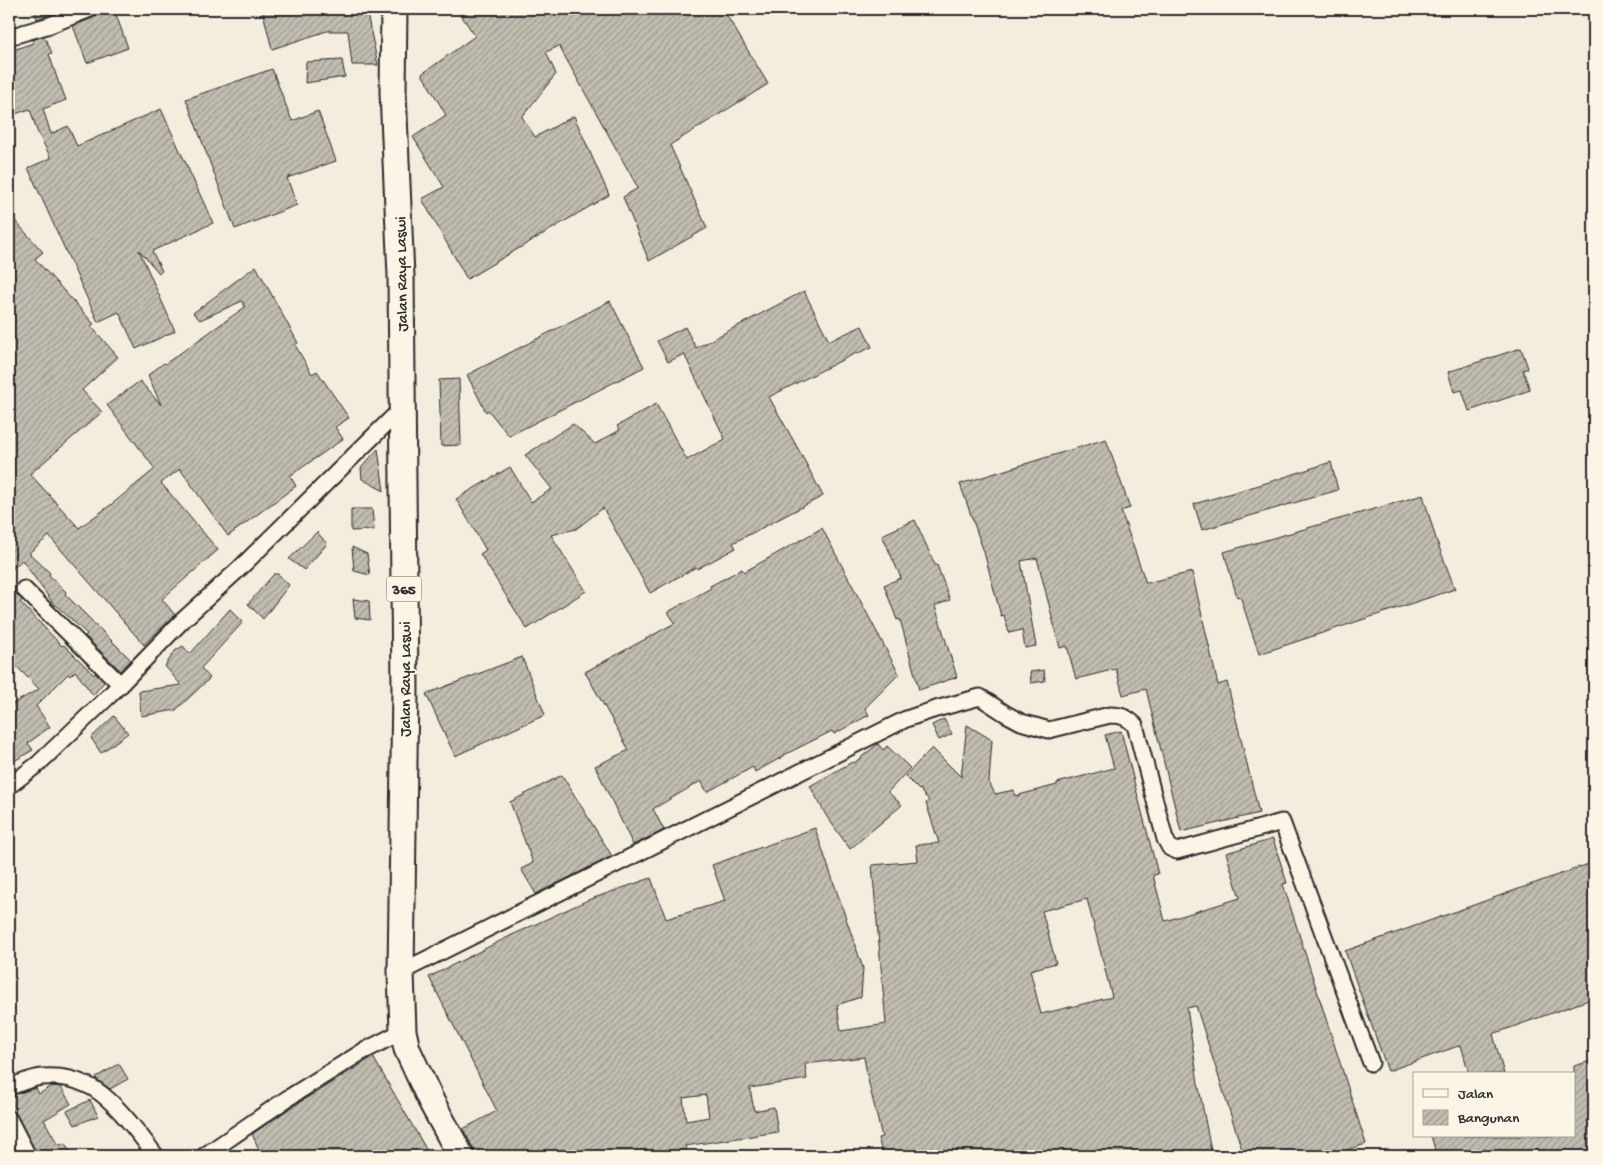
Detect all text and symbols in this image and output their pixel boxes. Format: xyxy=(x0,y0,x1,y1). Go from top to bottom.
street label: Jalan Raya Laswi xyxy=(393,216,414,332)
road number: 365 xyxy=(386,576,422,602)
street label: Jalan Raya Laswi xyxy=(398,621,417,737)
legend xyxy=(1413,1072,1576,1138)
text: Jalan xyxy=(1458,1086,1493,1104)
text: Bangunan xyxy=(1457,1110,1519,1128)

